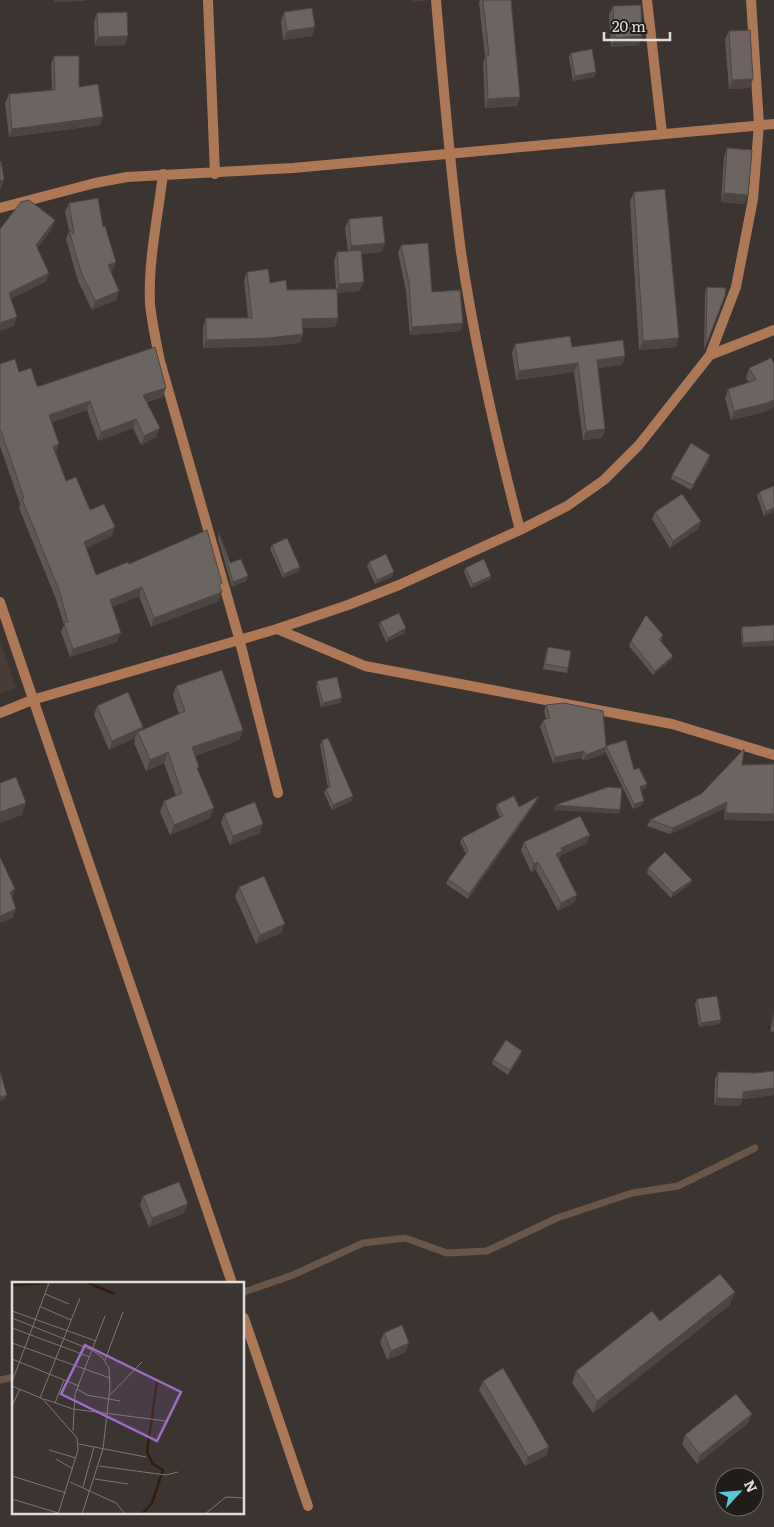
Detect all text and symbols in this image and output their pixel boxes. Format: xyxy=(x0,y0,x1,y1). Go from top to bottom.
scale bar xyxy=(604,10,670,42)
text: 20 m xyxy=(612,14,646,37)
inset map xyxy=(12,1282,245,1514)
north arrow xyxy=(714,1467,764,1517)
text: N xyxy=(740,1476,763,1496)

